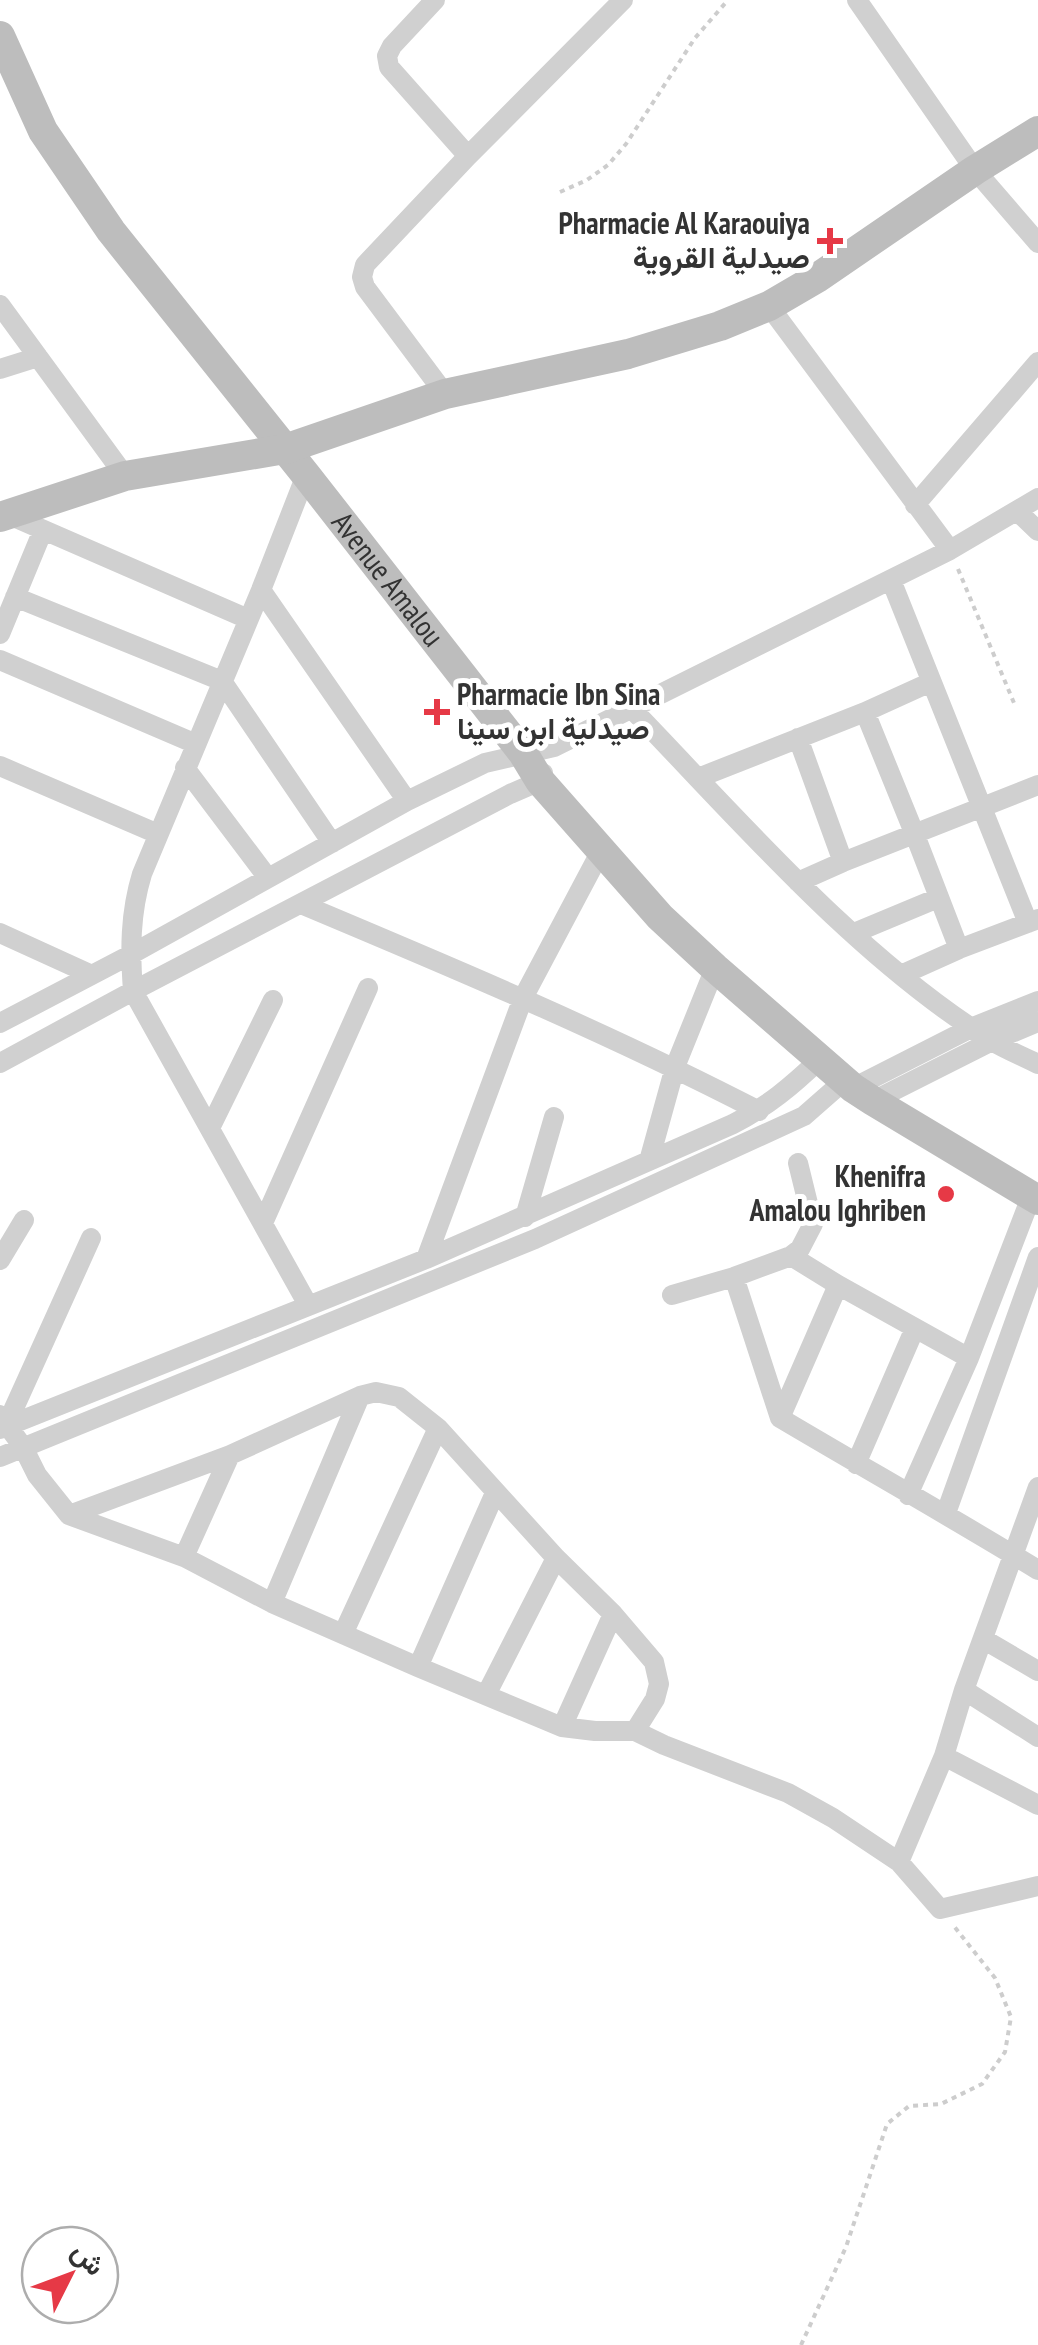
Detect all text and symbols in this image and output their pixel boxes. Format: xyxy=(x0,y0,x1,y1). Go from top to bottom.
place label: Pharmacie Al Karaouiya صيدلية القروية xyxy=(558,203,810,276)
marker: Pharmacie Al Karaouiya صيدلية القروية xyxy=(819,230,841,252)
street label: Avenue Amalou xyxy=(324,503,453,654)
place label: Pharmacie Ibn Sina صيدلية ابن سينا xyxy=(457,674,660,747)
marker: Pharmacie Ibn Sina صيدلية ابن سينا xyxy=(426,701,448,723)
place label: Khenifra Amalou Ighriben xyxy=(748,1156,926,1229)
marker: Khenifra Amalou Ighriben xyxy=(935,1183,957,1205)
north arrow xyxy=(20,2225,120,2325)
text: ش xyxy=(64,2233,114,2283)

